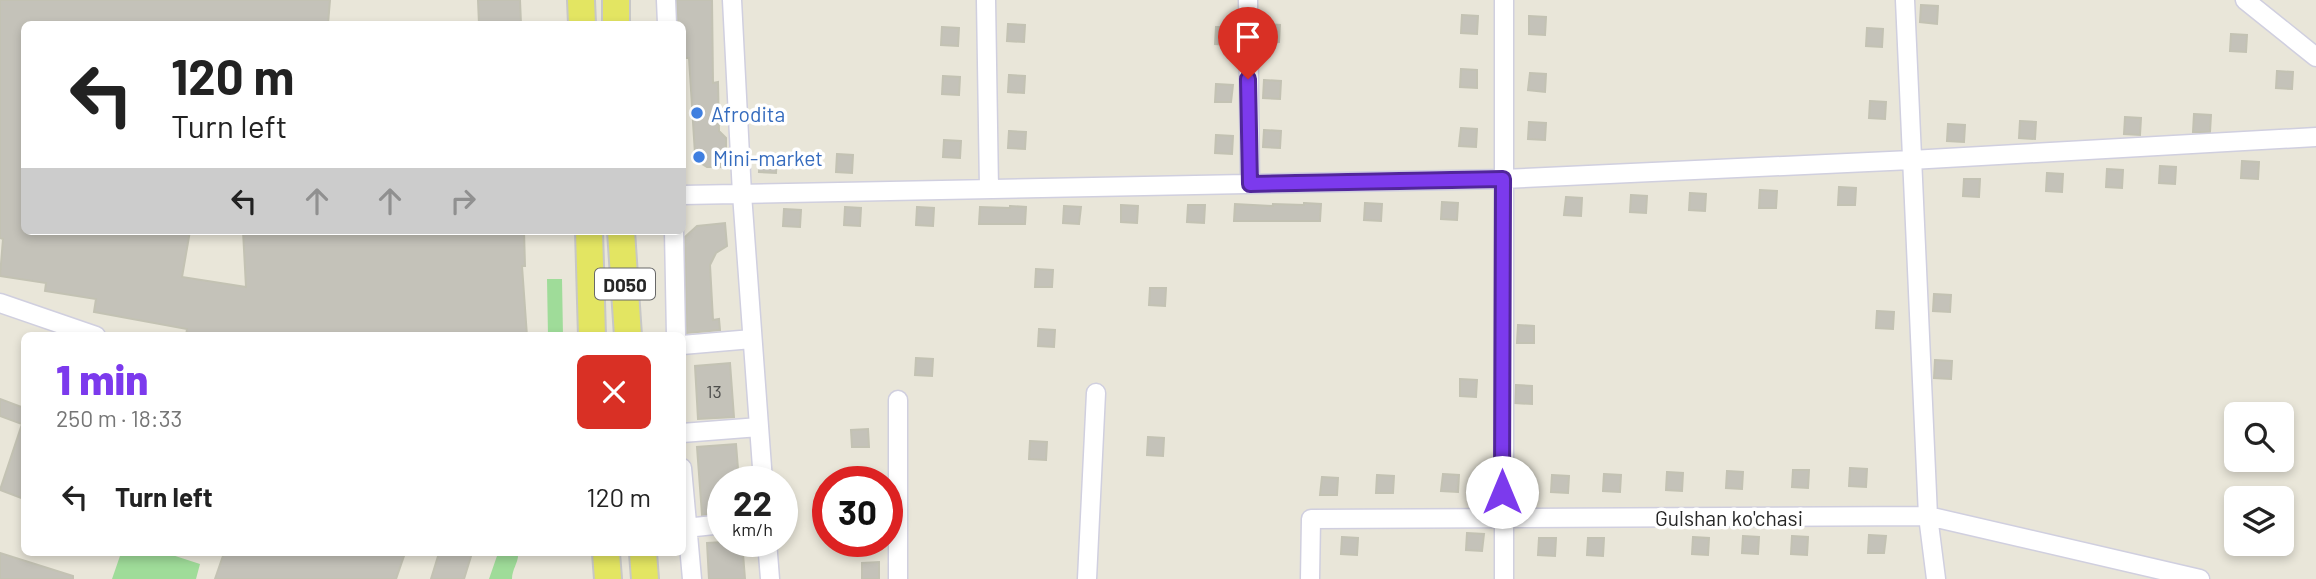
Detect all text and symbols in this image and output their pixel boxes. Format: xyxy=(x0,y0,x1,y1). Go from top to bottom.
pin xyxy=(1218,7,1278,79)
icon: arrive xyxy=(1229,18,1267,56)
text: 120 m xyxy=(171,46,294,105)
icon: left xyxy=(56,49,147,140)
place label: Afrodita xyxy=(711,101,785,126)
marker: Afrodita xyxy=(689,105,705,121)
text: Turn left xyxy=(171,106,288,144)
place label: Mini-market xyxy=(713,145,823,170)
marker: Mini-market xyxy=(691,149,707,165)
icon: left xyxy=(225,182,263,220)
icon: ahead xyxy=(298,182,336,220)
icon: ahead xyxy=(371,182,409,220)
icon: right xyxy=(444,182,482,220)
road number: D050 xyxy=(595,268,655,300)
text: 1 min xyxy=(56,353,148,403)
button: close xyxy=(577,355,651,429)
house number: 13 xyxy=(706,380,722,402)
map controls xyxy=(2224,402,2294,556)
button: search xyxy=(2224,402,2294,472)
text: 250 m · 18:33 xyxy=(56,404,182,432)
position arrow xyxy=(1465,455,1539,529)
speed limit sign: 30 xyxy=(812,466,903,557)
icon: left xyxy=(56,478,94,516)
text: Turn left xyxy=(115,481,213,512)
text: 120 m xyxy=(587,481,651,512)
text: 22 xyxy=(733,481,772,523)
button: layers xyxy=(2224,486,2294,556)
street label: Gulshan ko'chasi xyxy=(1655,505,1803,530)
text: km/h xyxy=(732,518,773,540)

